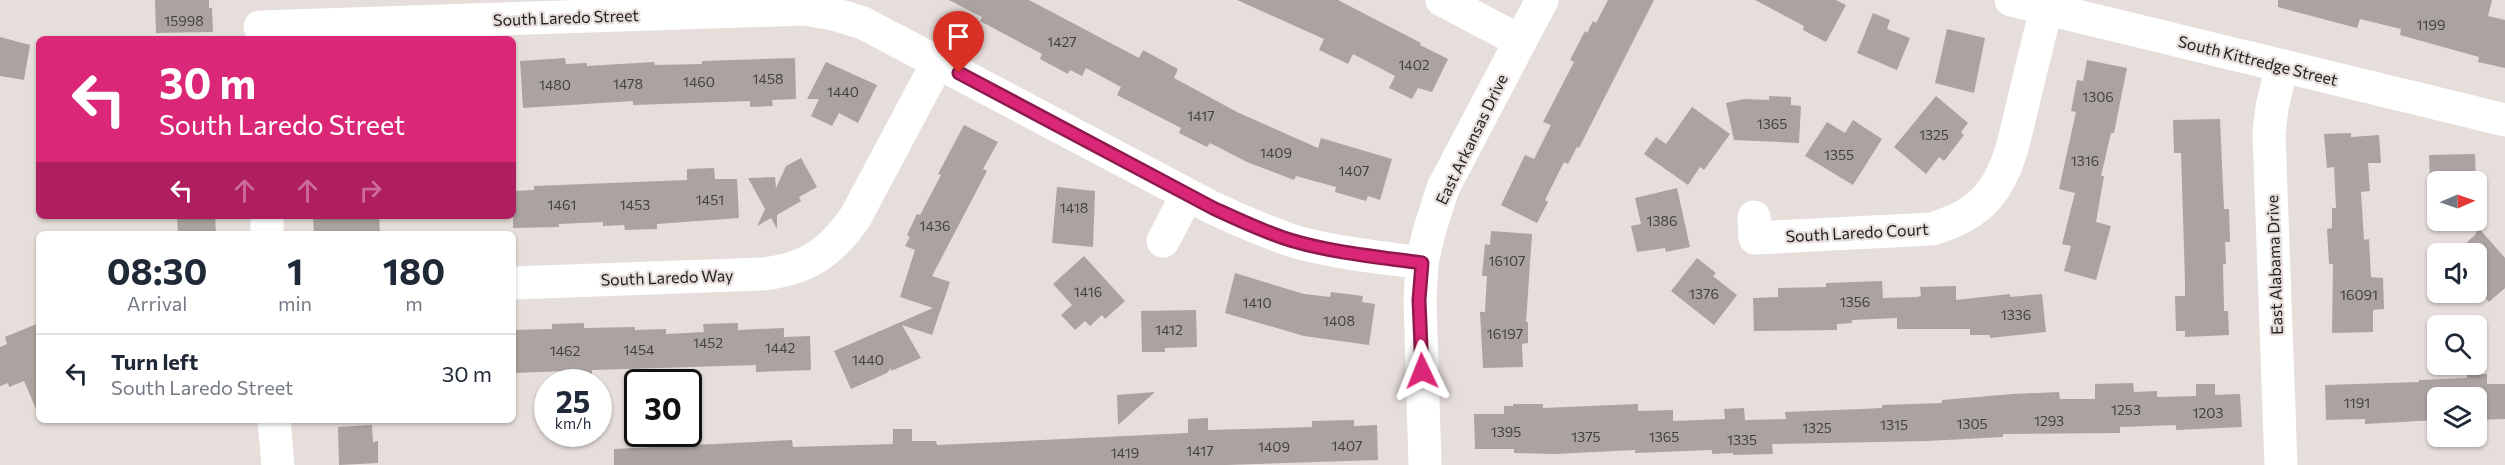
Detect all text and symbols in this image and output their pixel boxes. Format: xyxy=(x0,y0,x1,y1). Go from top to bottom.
street label: South Laredo Street xyxy=(493,5,640,29)
pin xyxy=(933,11,984,73)
house number: 15998 xyxy=(164,12,204,29)
house number: 1199 xyxy=(2417,16,2445,33)
icon: arrive xyxy=(942,20,975,53)
street label: South Kittredge Street xyxy=(2176,31,2340,89)
house number: 1427 xyxy=(1047,33,1077,50)
text: 30 m xyxy=(159,56,256,108)
house number: 1402 xyxy=(1398,56,1430,73)
icon: left xyxy=(60,60,138,138)
house number: 1458 xyxy=(753,70,783,87)
street label: East Arkansas Drive xyxy=(1431,71,1511,207)
house number: 1460 xyxy=(683,73,715,90)
house number: 1478 xyxy=(613,75,643,92)
house number: 1480 xyxy=(539,76,571,93)
house number: 1440 xyxy=(827,83,859,100)
house number: 1306 xyxy=(2082,88,2114,105)
house number: 1417 xyxy=(1187,107,1215,124)
text: South Laredo Street xyxy=(159,108,405,141)
house number: 1365 xyxy=(1757,115,1787,132)
house number: 1325 xyxy=(1919,126,1949,143)
house number: 1409 xyxy=(1260,144,1292,161)
house number: 1355 xyxy=(1824,146,1854,163)
house number: 1316 xyxy=(2071,152,2099,169)
house number: 1407 xyxy=(1339,162,1369,179)
north arrow xyxy=(2427,171,2487,231)
map controls xyxy=(2427,171,2487,447)
icon: left xyxy=(165,174,198,207)
icon: ahead xyxy=(228,174,261,207)
icon: ahead xyxy=(291,174,324,207)
icon: right xyxy=(354,174,387,207)
house number: 1451 xyxy=(696,191,724,208)
street label: East Alabama Drive xyxy=(2262,195,2286,335)
house number: 1461 xyxy=(548,196,576,213)
house number: 1453 xyxy=(620,196,650,213)
house number: 1418 xyxy=(1060,199,1088,216)
house number: 1386 xyxy=(1647,212,1677,229)
house number: 1436 xyxy=(920,217,950,234)
street label: South Laredo Court xyxy=(1785,219,1929,245)
button: sound xyxy=(2427,243,2487,303)
text: 08:30 xyxy=(107,248,207,292)
text: 1 xyxy=(287,248,303,292)
text: 180 xyxy=(383,248,445,292)
house number: 16107 xyxy=(1489,252,1525,269)
street label: South Laredo Way xyxy=(600,265,734,289)
house number: 1416 xyxy=(1074,283,1102,300)
house number: 1376 xyxy=(1689,285,1719,302)
house number: 16091 xyxy=(2340,286,2378,303)
text: Arrival xyxy=(127,291,187,315)
text: min xyxy=(278,291,312,315)
text: m xyxy=(405,291,423,315)
house number: 1356 xyxy=(1840,293,1870,310)
house number: 1410 xyxy=(1242,294,1272,311)
house number: 1336 xyxy=(2001,306,2031,323)
house number: 1408 xyxy=(1323,312,1355,329)
button: search xyxy=(2427,315,2487,375)
house number: 1412 xyxy=(1155,321,1183,338)
house number: 16197 xyxy=(1487,325,1523,342)
house number: 1452 xyxy=(693,334,723,351)
house number: 1442 xyxy=(765,339,795,356)
position arrow xyxy=(1390,339,1454,403)
house number: 1454 xyxy=(624,341,655,358)
house number: 1462 xyxy=(550,342,581,359)
text: Turn left xyxy=(111,348,198,375)
house number: 1440 xyxy=(852,351,884,368)
icon: left xyxy=(60,357,93,390)
text: 30 m xyxy=(442,360,492,387)
speed limit sign: 30 xyxy=(624,369,702,447)
text: South Laredo Street xyxy=(111,375,293,399)
text: 25 xyxy=(556,382,590,419)
button: layers xyxy=(2427,387,2487,447)
house number: 1191 xyxy=(2344,394,2370,411)
house number: 1253 xyxy=(2111,401,2141,418)
house number: 1203 xyxy=(2193,404,2223,421)
house number: 1293 xyxy=(2034,412,2064,429)
text: km/h xyxy=(555,414,591,432)
house number: 1305 xyxy=(1956,415,1988,432)
house number: 1315 xyxy=(1880,416,1908,433)
house number: 1325 xyxy=(1802,419,1832,436)
house number: 1395 xyxy=(1491,423,1521,440)
house number: 1375 xyxy=(1571,428,1601,445)
house number: 1365 xyxy=(1649,428,1679,445)
house number: 1335 xyxy=(1727,431,1757,448)
house number: 1407 xyxy=(1332,437,1362,454)
house number: 1409 xyxy=(1258,438,1290,455)
house number: 1417 xyxy=(1186,442,1214,459)
house number: 1419 xyxy=(1111,444,1139,461)

